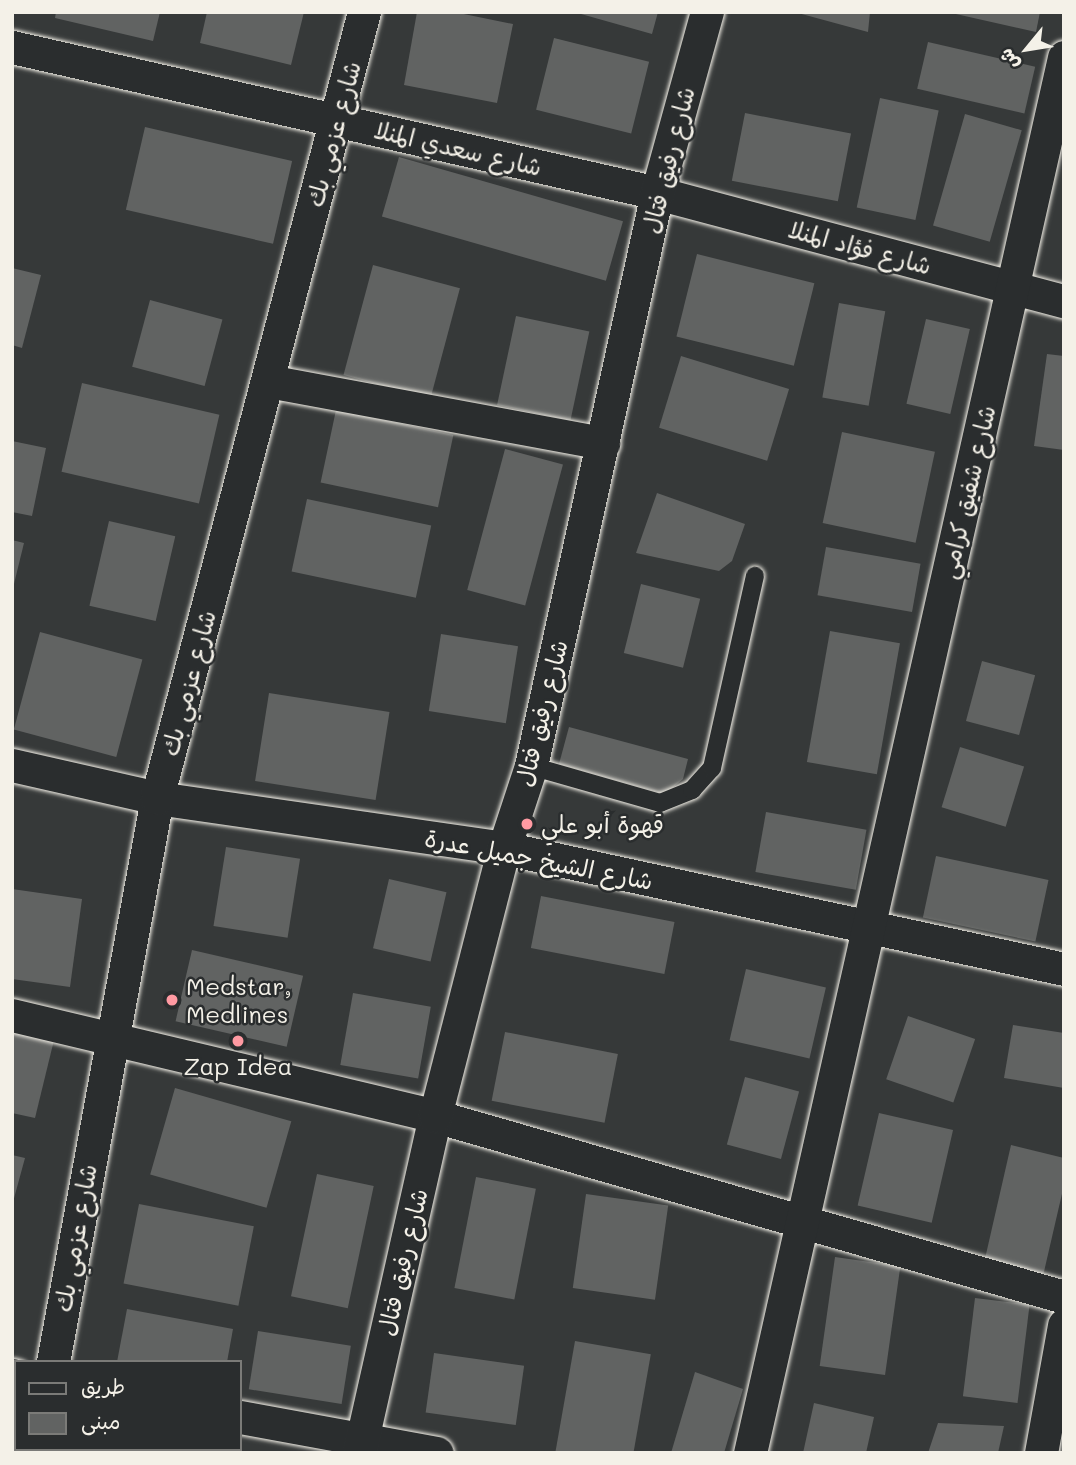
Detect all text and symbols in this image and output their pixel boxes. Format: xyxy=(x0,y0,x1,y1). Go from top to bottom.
north arrow xyxy=(992,14,1062,84)
text: ش xyxy=(992,44,1024,75)
street label: شارع عزمي بك xyxy=(300,58,366,210)
street label: شارع رفيق فتال xyxy=(636,84,700,236)
street label: شارع سعدي المنلا xyxy=(371,115,545,181)
street label: شارع فؤاد المنلا xyxy=(785,214,935,280)
street label: شارع شفيق كرامي xyxy=(933,403,1001,581)
street label: شارع عزمي بك xyxy=(155,607,221,759)
street label: شارع رفيق فتال xyxy=(509,637,573,789)
place label: قهوة أبو علي xyxy=(541,810,664,838)
marker: قهوة أبو علي xyxy=(519,816,535,832)
street label: شارع الشيخ جميل عدرة xyxy=(423,823,655,895)
place label: Medstar, Medlines xyxy=(186,972,292,1028)
marker: Medstar, Medlines xyxy=(164,992,180,1008)
marker: Zap Idea xyxy=(230,1033,246,1049)
place label: Zap Idea xyxy=(183,1052,293,1080)
street label: شارع عزمي بك xyxy=(48,1162,102,1314)
street label: شارع رفيق فتال xyxy=(371,1186,433,1338)
legend xyxy=(14,1360,242,1451)
text: طريق xyxy=(81,1372,125,1399)
text: مبنى xyxy=(81,1407,120,1434)

